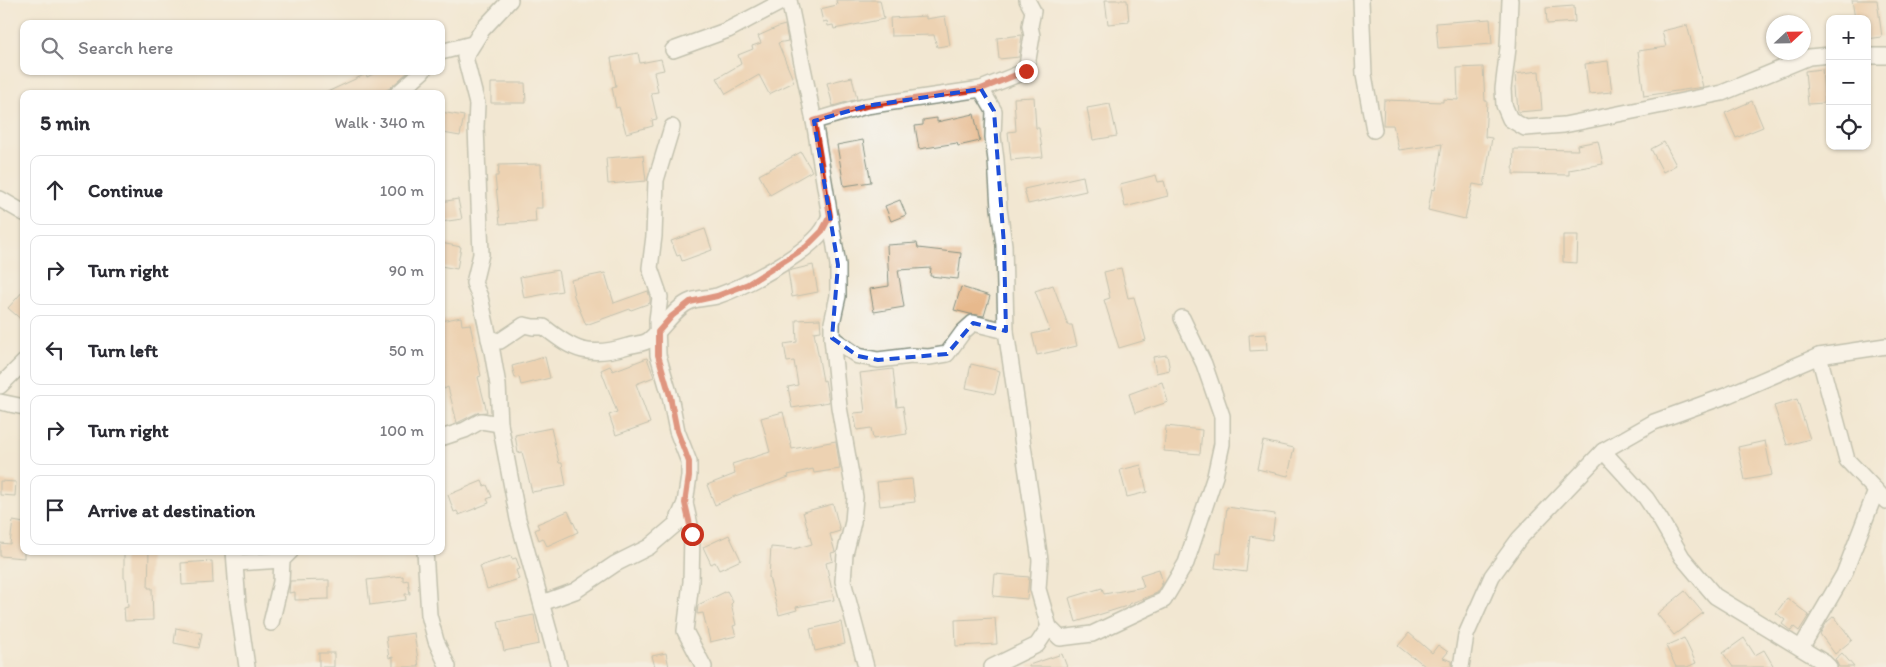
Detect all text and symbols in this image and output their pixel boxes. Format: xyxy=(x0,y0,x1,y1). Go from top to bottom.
north arrow xyxy=(1766,15,1811,60)
map controls xyxy=(1826,15,1871,150)
button: + xyxy=(1826,15,1871,60)
search box xyxy=(20,20,445,75)
icon: search xyxy=(38,34,66,62)
text: Search here xyxy=(78,36,173,59)
route end xyxy=(1015,60,1038,83)
button: − xyxy=(1826,60,1871,105)
button: locate xyxy=(1826,105,1871,150)
text: 5 min xyxy=(40,110,90,135)
text: Walk · 340 m xyxy=(335,113,425,132)
icon: ahead xyxy=(41,176,69,204)
text: Continue xyxy=(88,179,163,202)
text: 100 m xyxy=(380,181,424,200)
icon: right xyxy=(41,256,69,284)
text: Turn right xyxy=(88,259,169,282)
text: 90 m xyxy=(389,261,424,280)
icon: left xyxy=(41,336,69,364)
text: Turn left xyxy=(88,339,158,362)
text: 50 m xyxy=(389,341,424,360)
icon: right xyxy=(41,416,69,444)
text: Turn right xyxy=(88,419,169,442)
text: 100 m xyxy=(380,421,424,440)
icon: arrive xyxy=(41,496,69,524)
text: Arrive at destination xyxy=(88,499,255,522)
route start xyxy=(681,523,704,546)

